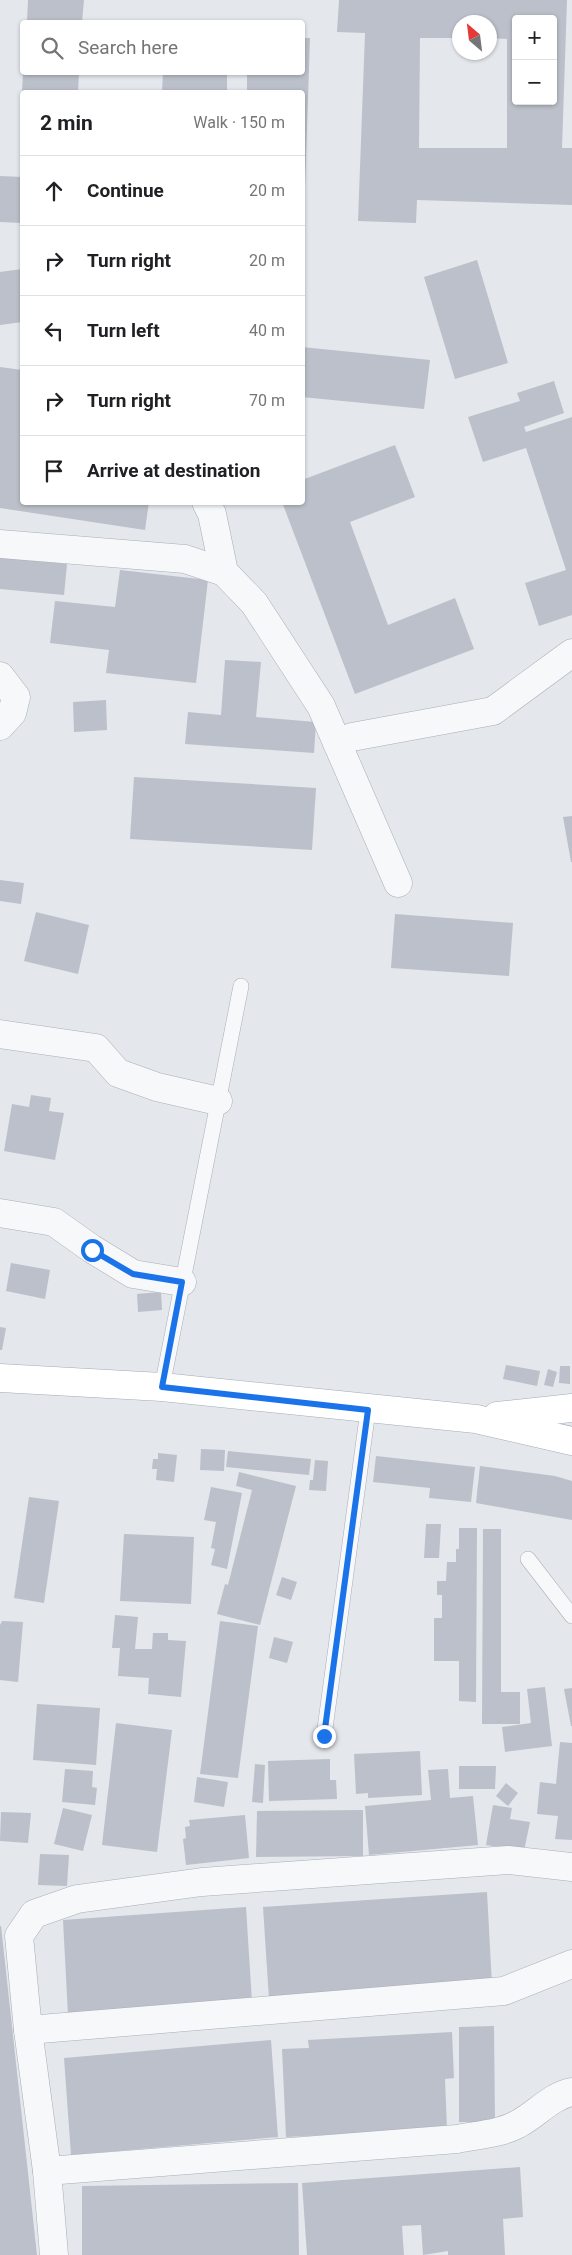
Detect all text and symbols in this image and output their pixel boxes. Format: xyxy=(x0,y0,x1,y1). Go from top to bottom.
north arrow xyxy=(452,15,497,60)
map controls xyxy=(512,15,557,105)
button: + xyxy=(512,15,557,60)
search box xyxy=(20,20,305,75)
icon: search xyxy=(38,34,66,62)
text: Search here xyxy=(78,36,178,59)
button: − xyxy=(512,60,557,105)
text: 2 min xyxy=(40,111,93,135)
text: Walk · 150 m xyxy=(193,113,285,132)
icon: ahead xyxy=(40,177,68,205)
text: Continue xyxy=(87,179,164,202)
text: 20 m xyxy=(249,181,285,200)
icon: right xyxy=(40,247,68,275)
text: Turn right xyxy=(87,249,171,272)
text: 20 m xyxy=(249,251,285,270)
icon: left xyxy=(40,317,68,345)
text: Turn left xyxy=(87,319,160,342)
text: 40 m xyxy=(249,321,285,340)
icon: right xyxy=(40,387,68,415)
text: Turn right xyxy=(87,389,171,412)
text: 70 m xyxy=(249,391,285,410)
icon: arrive xyxy=(40,457,68,485)
text: Arrive at destination xyxy=(87,459,260,482)
route start xyxy=(81,1239,104,1262)
route end xyxy=(313,1725,336,1748)

